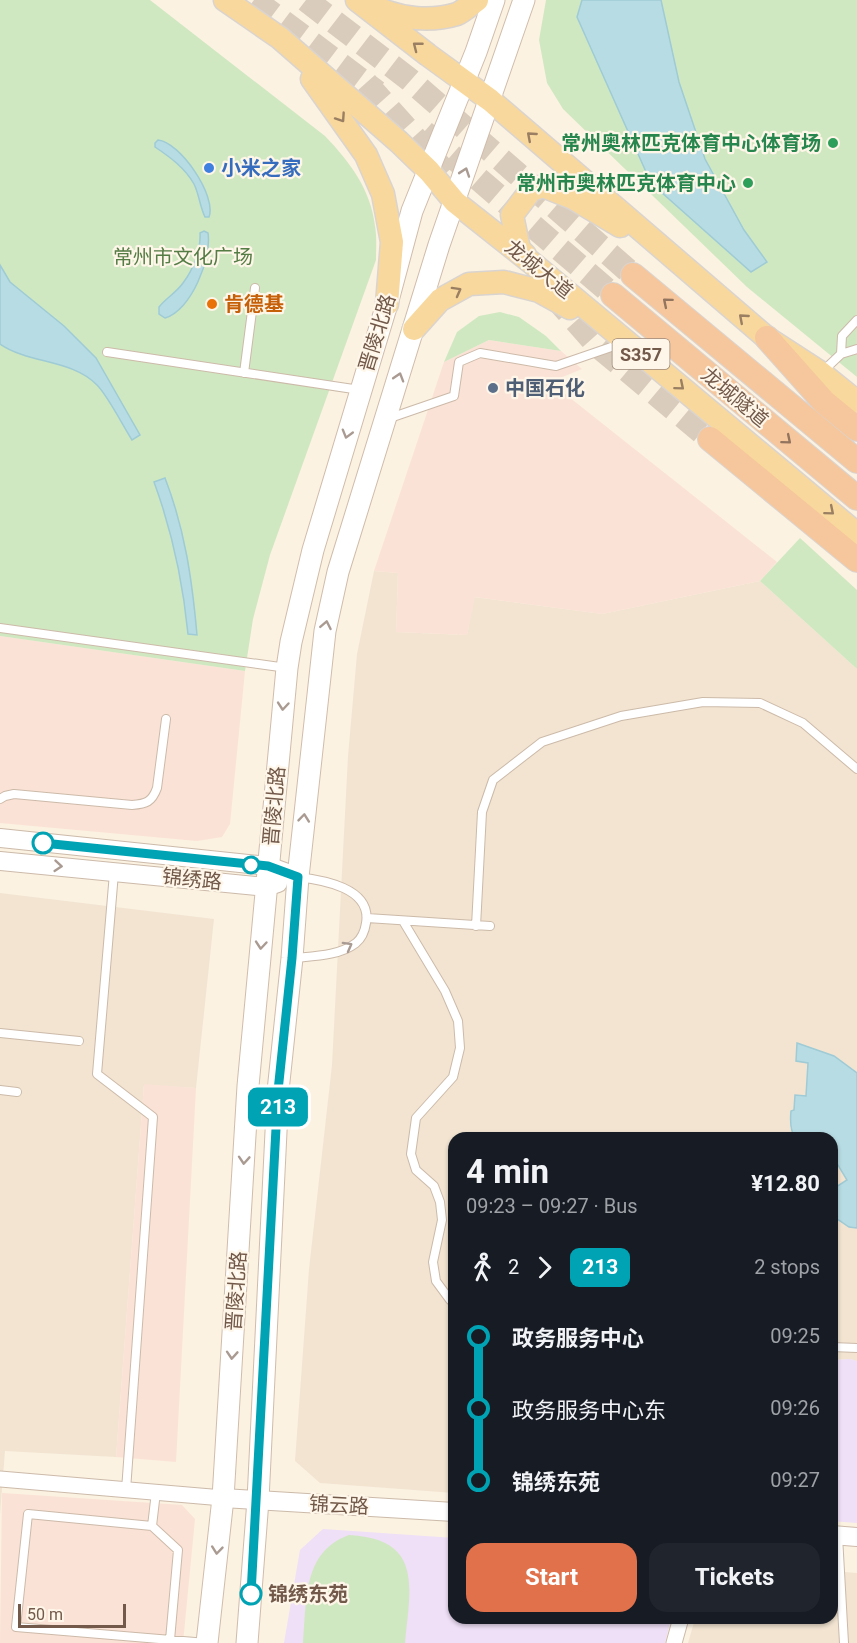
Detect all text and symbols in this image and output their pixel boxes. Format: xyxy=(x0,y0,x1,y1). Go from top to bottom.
one-way arrow xyxy=(412,43,423,54)
one-way arrow xyxy=(334,111,345,122)
place label: 常州奥林匹克体育中心体育场 xyxy=(561,131,821,155)
one-way arrow xyxy=(527,132,538,143)
marker: 常州奥林匹克体育中心体育场 xyxy=(826,136,840,150)
place label: 小米之家 xyxy=(221,156,301,180)
marker: 小米之家 xyxy=(202,161,216,175)
one-way arrow xyxy=(458,167,471,178)
place label: 常州市奥林匹克体育中心 xyxy=(516,171,736,195)
marker: 常州市奥林匹克体育中心 xyxy=(741,176,755,190)
street label: 龙城大道 xyxy=(500,235,578,303)
park label: 常州市文化广场 xyxy=(113,245,253,269)
one-way arrow xyxy=(451,287,461,298)
street label: 晋陵北路 xyxy=(354,291,400,375)
place label: 肯德基 xyxy=(224,292,284,316)
marker: 肯德基 xyxy=(205,297,219,311)
one-way arrow xyxy=(663,299,674,310)
one-way arrow xyxy=(739,314,749,325)
road number: S357 xyxy=(612,339,670,369)
street label: 龙城隧道 xyxy=(697,362,773,432)
one-way arrow xyxy=(392,372,404,383)
place label: 中国石化 xyxy=(505,376,585,400)
one-way arrow xyxy=(673,379,684,390)
marker: 中国石化 xyxy=(486,381,500,395)
one-way arrow xyxy=(342,429,354,439)
one-way arrow xyxy=(780,433,791,444)
one-way arrow xyxy=(823,503,834,514)
one-way arrow xyxy=(319,620,332,630)
one-way arrow xyxy=(277,701,290,710)
street label: 晋陵北路 xyxy=(259,765,289,847)
one-way arrow xyxy=(297,814,310,823)
unlabelled marker xyxy=(32,832,54,854)
unlabelled marker xyxy=(242,856,260,874)
one-way arrow xyxy=(54,859,63,872)
street label: 锦绣路 xyxy=(161,864,223,894)
one-way arrow xyxy=(255,941,268,950)
one-way arrow xyxy=(342,942,353,953)
line badge: 213 xyxy=(244,1088,312,1126)
text: 213 xyxy=(260,1095,296,1119)
text: 4 min xyxy=(466,1152,549,1191)
one-way arrow xyxy=(237,1156,250,1165)
text: ¥12.80 xyxy=(751,1171,820,1196)
text: 09:23 – 09:27 · Bus xyxy=(466,1194,638,1218)
street label: 晋陵北路 xyxy=(221,1250,251,1332)
icon: walk xyxy=(466,1251,499,1284)
icon: forward xyxy=(528,1251,561,1284)
text: 2 xyxy=(508,1255,519,1279)
text: 213 xyxy=(582,1255,618,1279)
text: 2 stops xyxy=(754,1255,820,1279)
text: 09:25 xyxy=(770,1324,820,1348)
text: 政务服务中心 xyxy=(512,1326,644,1351)
one-way arrow xyxy=(225,1351,238,1360)
text: 09:26 xyxy=(770,1396,820,1420)
text: 政务服务中心东 xyxy=(512,1398,666,1423)
text: 09:27 xyxy=(770,1468,820,1492)
text: 锦绣东苑 xyxy=(512,1470,600,1495)
street label: 锦云路 xyxy=(308,1491,370,1519)
button: Start xyxy=(466,1543,637,1612)
button: Tickets xyxy=(649,1543,820,1612)
one-way arrow xyxy=(211,1545,224,1554)
place label: 锦绣东苑 xyxy=(268,1582,348,1606)
marker: 锦绣东苑 xyxy=(240,1583,262,1605)
scale bar xyxy=(18,1601,126,1628)
text: 50 m xyxy=(27,1605,63,1624)

